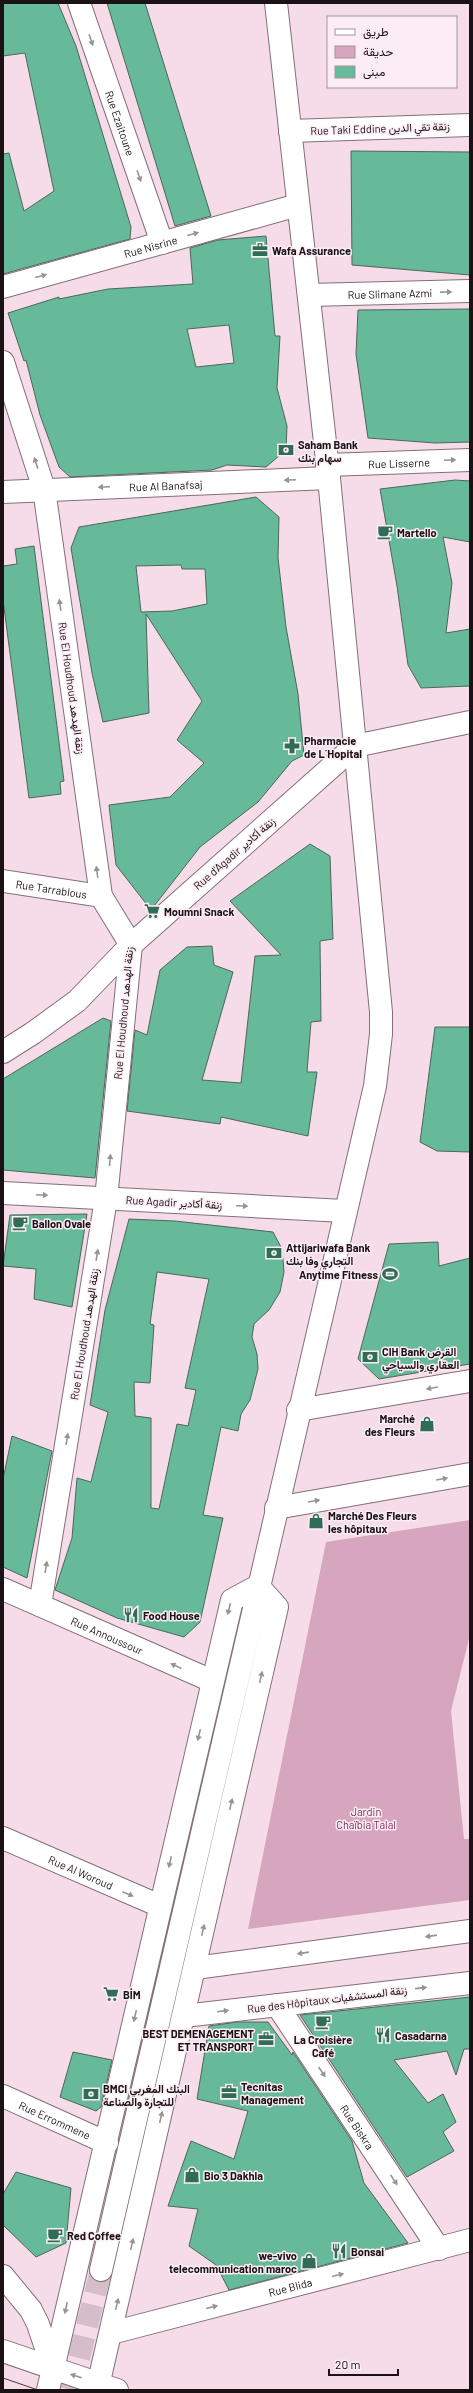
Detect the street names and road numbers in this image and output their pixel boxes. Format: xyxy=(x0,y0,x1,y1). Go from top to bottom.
street label: Rue Ezaitoune xyxy=(103,89,138,157)
street label: Rue Taki Eddine زنقة تقي الدين xyxy=(310,119,450,141)
street label: Rue Nisrine xyxy=(122,232,179,260)
street label: Rue Slimane Azmi xyxy=(347,285,433,301)
street label: Rue Lisserne xyxy=(368,455,430,470)
street label: Rue Al Banafsaj xyxy=(129,477,203,493)
street label: Rue El Houdhoud زنقة الهدهد xyxy=(55,621,88,755)
street label: Rue d'Agadir زنقة أكادير xyxy=(191,814,278,893)
street label: Rue Tarrablous xyxy=(15,877,88,900)
street label: Rue El Houdhoud زنقة الهدهد xyxy=(111,946,136,1080)
street label: Rue Agadir زنقة أكادير xyxy=(125,1193,223,1212)
street label: Rue El Houdhoud زنقة الهدهد xyxy=(67,1267,102,1401)
street label: Rue Annoussour xyxy=(69,1613,145,1656)
street label: Rue Al Woroud xyxy=(47,1852,115,1891)
street label: Rue des Hôpitaux زنقة المستشفيات xyxy=(246,1983,408,2016)
street label: Rue Errommene xyxy=(17,2098,93,2141)
street label: Rue Biskra xyxy=(338,2102,377,2151)
street label: Rue Blida xyxy=(267,2275,313,2298)

